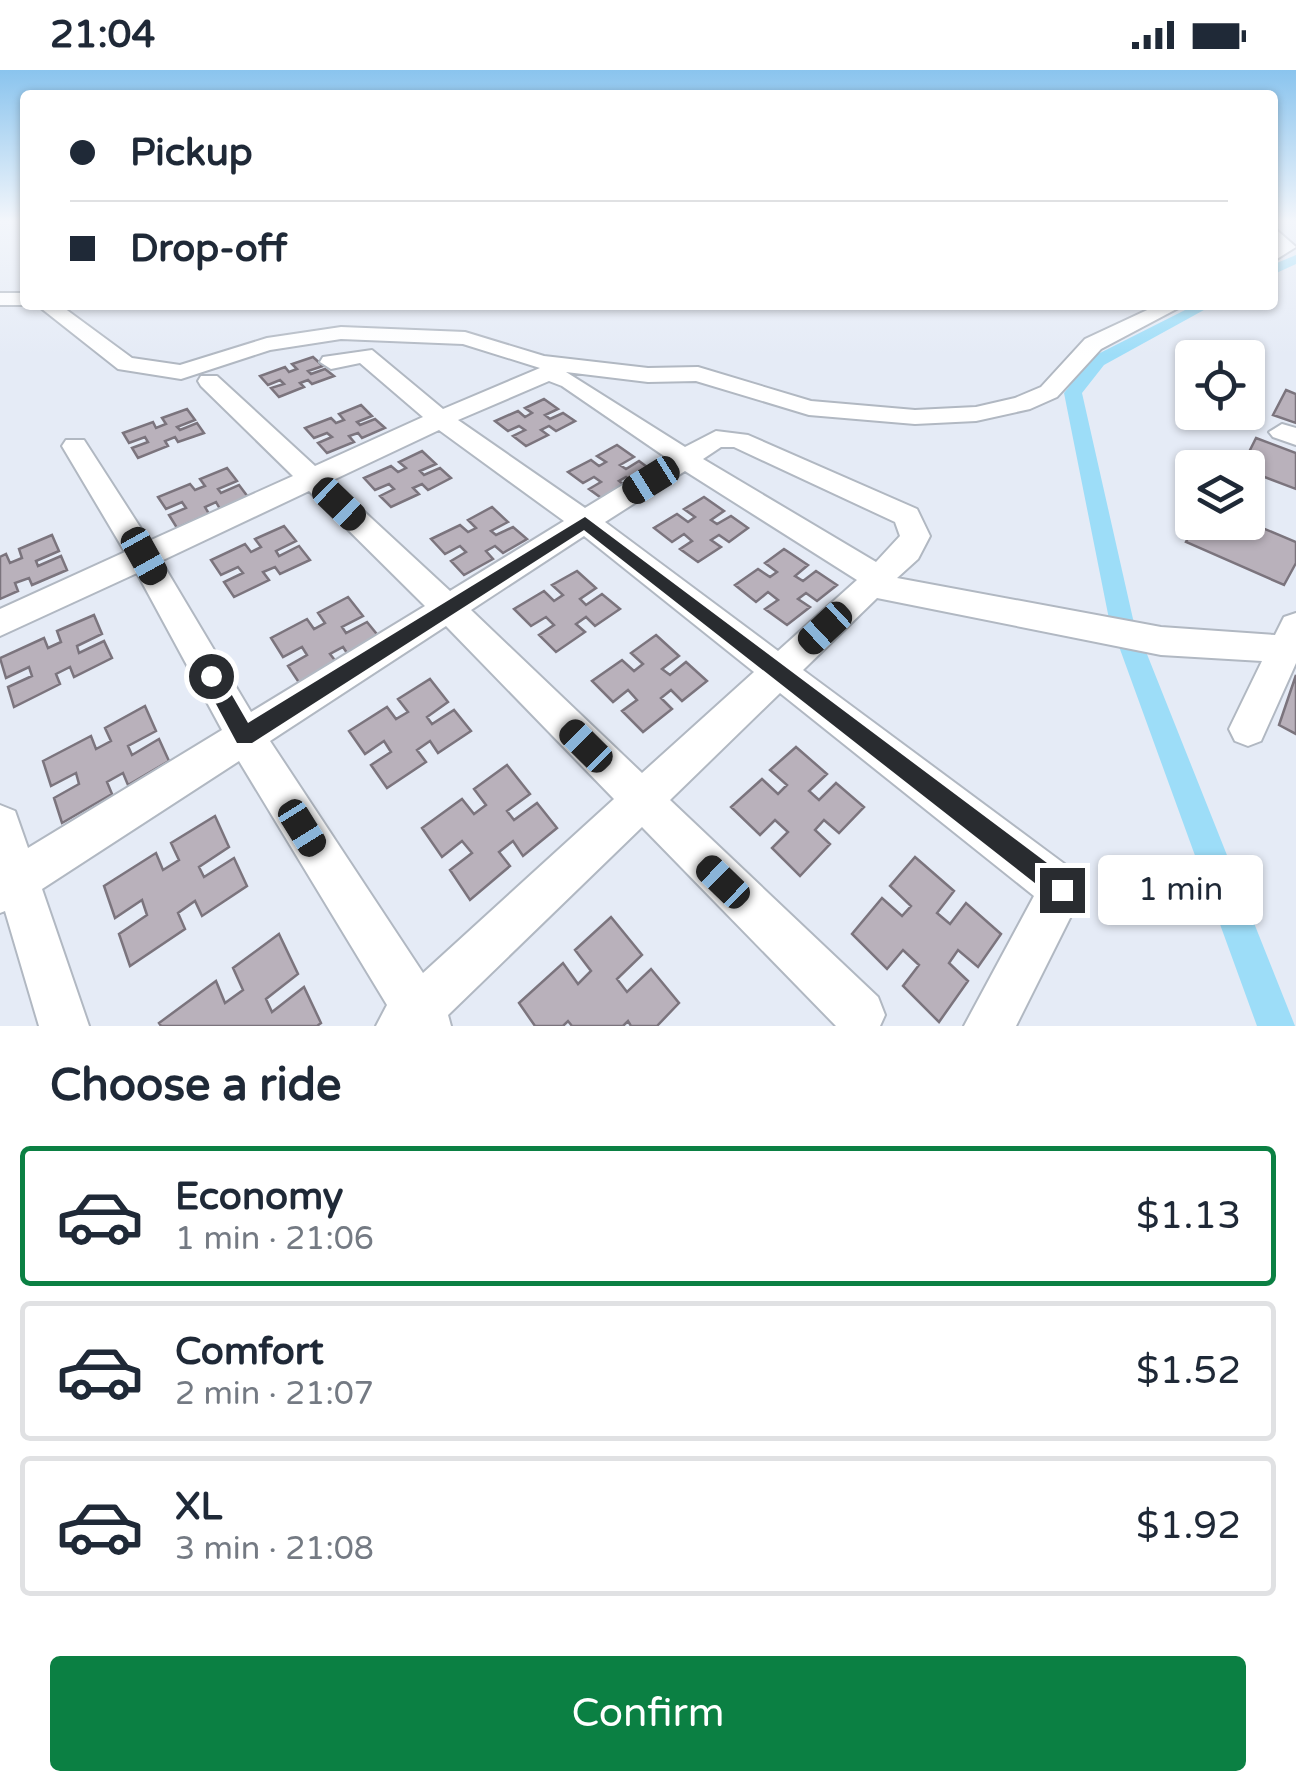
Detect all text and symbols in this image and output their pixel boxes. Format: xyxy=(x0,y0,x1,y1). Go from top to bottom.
text: 21:04 xyxy=(50,12,155,58)
text: Pickup xyxy=(130,130,253,176)
text: Drop-off xyxy=(130,226,287,272)
map controls xyxy=(1175,340,1265,540)
button: locate xyxy=(1175,340,1265,430)
button: layers xyxy=(1175,450,1265,540)
car xyxy=(618,451,684,509)
car xyxy=(307,472,371,536)
car xyxy=(116,522,172,590)
car xyxy=(793,597,857,659)
route start xyxy=(189,654,234,699)
car xyxy=(554,714,618,778)
car xyxy=(273,795,331,861)
car xyxy=(691,850,755,914)
callout: 1 min xyxy=(1097,855,1262,925)
route end xyxy=(1040,868,1085,913)
text: 1 min xyxy=(1138,871,1223,909)
text: Choose a ride xyxy=(50,1059,341,1113)
icon: car xyxy=(55,1171,145,1261)
text: Economy xyxy=(175,1174,343,1220)
text: $1.13 xyxy=(1136,1193,1241,1239)
text: 1 min · 21:06 xyxy=(175,1220,374,1258)
icon: car xyxy=(55,1326,145,1416)
text: Comfort xyxy=(175,1329,324,1375)
text: $1.52 xyxy=(1136,1348,1241,1394)
text: 2 min · 21:07 xyxy=(175,1375,374,1413)
icon: car xyxy=(55,1481,145,1571)
text: XL xyxy=(175,1484,222,1530)
text: $1.92 xyxy=(1136,1503,1241,1549)
text: 3 min · 21:08 xyxy=(175,1530,374,1568)
button: Confirm xyxy=(50,1656,1246,1771)

